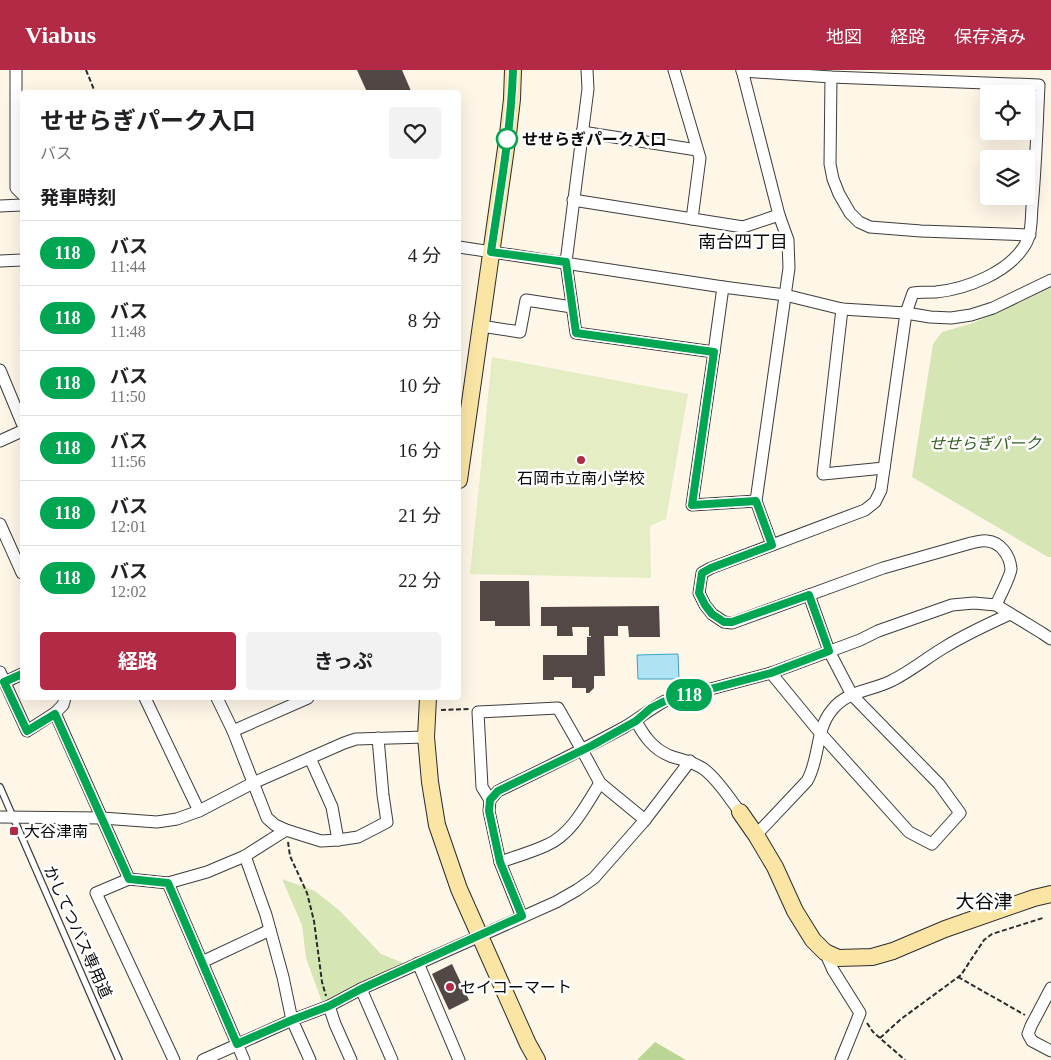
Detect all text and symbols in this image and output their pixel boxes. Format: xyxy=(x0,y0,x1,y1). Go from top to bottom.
text: Viabus xyxy=(25,22,96,48)
text: 地図 xyxy=(826,27,862,47)
text: 経路 xyxy=(890,27,926,47)
text: 保存済み xyxy=(954,27,1026,47)
map controls xyxy=(980,85,1035,205)
button: locate xyxy=(980,85,1035,140)
button: heart xyxy=(389,107,441,159)
text: せせらぎパーク入口 xyxy=(40,108,256,134)
marker: せせらぎパーク入口 xyxy=(496,128,518,150)
place label: せせらぎパーク入口 xyxy=(522,131,666,148)
text: バス xyxy=(40,145,72,162)
button: layers xyxy=(980,150,1035,205)
text: 発車時刻 xyxy=(40,187,116,208)
district label: 南台四丁目 xyxy=(698,232,788,252)
text: バス xyxy=(110,236,148,257)
text: 118 xyxy=(54,243,81,263)
text: 4 分 xyxy=(408,245,441,266)
text: 11:44 xyxy=(110,258,146,275)
text: バス xyxy=(110,301,148,322)
text: 118 xyxy=(54,308,81,328)
text: 8 分 xyxy=(408,310,441,331)
text: 11:48 xyxy=(110,323,146,340)
text: バス xyxy=(110,366,148,387)
text: 118 xyxy=(54,373,81,393)
text: 10 分 xyxy=(398,375,441,396)
text: 11:50 xyxy=(110,388,146,405)
text: バス xyxy=(110,431,148,452)
park label: せせらぎパーク xyxy=(929,435,1042,452)
text: 118 xyxy=(54,438,81,458)
text: 16 分 xyxy=(398,440,441,461)
text: 11:56 xyxy=(110,453,146,470)
marker: 石岡市立南小学校 xyxy=(575,454,587,466)
place label: 石岡市立南小学校 xyxy=(517,470,645,487)
text: バス xyxy=(110,496,148,517)
text: 118 xyxy=(54,503,81,523)
text: 21 分 xyxy=(398,505,441,526)
text: 12:01 xyxy=(110,518,146,535)
text: バス xyxy=(110,561,148,582)
text: 118 xyxy=(54,568,81,588)
text: 22 分 xyxy=(398,570,441,591)
text: 12:02 xyxy=(110,583,146,600)
button: 経路 xyxy=(40,632,236,690)
button: きっぷ xyxy=(246,632,441,690)
line badge: 118 xyxy=(660,679,718,711)
text: 118 xyxy=(676,685,702,705)
place label: 大谷津南 xyxy=(24,823,88,840)
marker: 大谷津南 xyxy=(8,825,20,837)
street label: かしてつバス専用道 xyxy=(41,863,115,1001)
district label: 大谷津 xyxy=(955,891,1013,912)
place label: セイコーマート xyxy=(460,979,572,996)
marker: セイコーマート xyxy=(444,981,456,993)

